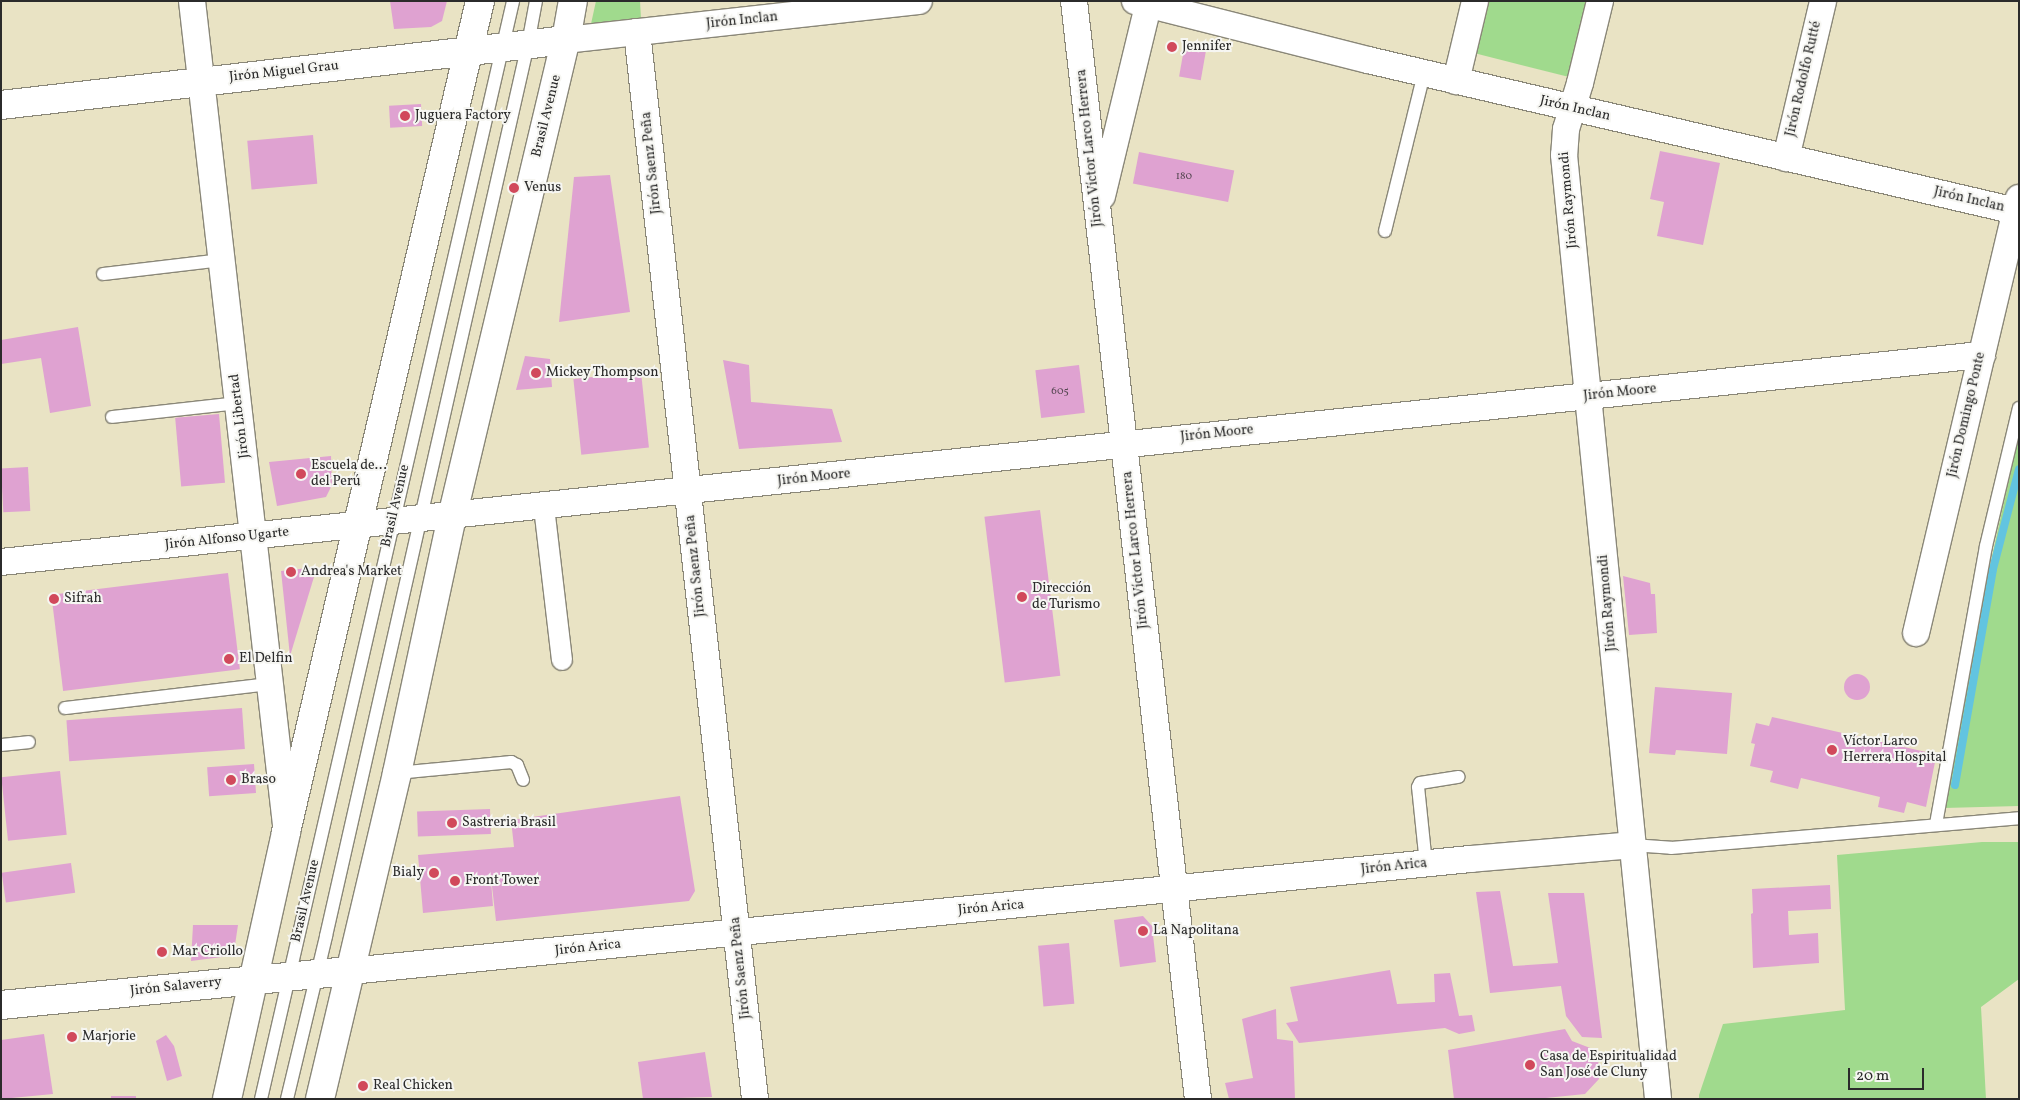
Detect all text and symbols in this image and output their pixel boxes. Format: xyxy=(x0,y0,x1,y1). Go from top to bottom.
street label: Jirón Inclan xyxy=(705,9,779,33)
street label: Jirón Rodolfo Rutté xyxy=(1783,20,1825,138)
place label: Jennifer xyxy=(1182,39,1231,55)
marker: Jennifer xyxy=(1166,41,1178,53)
street label: Jirón Miguel Grau xyxy=(228,58,340,86)
street label: Jirón Víctor Larco Herrera xyxy=(1073,68,1107,228)
street label: Brasil Avenue xyxy=(529,73,565,159)
street label: Jirón Inclan xyxy=(1538,93,1612,125)
place label: Juguera Factory xyxy=(415,108,511,124)
marker: Juguera Factory xyxy=(399,110,411,122)
street label: Jirón Saenz Peña xyxy=(638,111,666,215)
street label: Jirón Raymondi xyxy=(1556,151,1582,249)
house number: 180 xyxy=(1176,170,1192,184)
place label: Venus xyxy=(524,180,561,196)
marker: Venus xyxy=(508,182,520,194)
street label: Jirón Inclan xyxy=(1932,184,2006,216)
street label: Jirón Domingo Ponte xyxy=(1944,351,1990,479)
place label: Mickey Thompson xyxy=(546,365,659,381)
marker: Mickey Thompson xyxy=(530,367,542,379)
street label: Jirón Libertad xyxy=(226,373,254,459)
street label: Jirón Moore xyxy=(1583,381,1657,405)
house number: 605 xyxy=(1051,385,1069,399)
street label: Jirón Moore xyxy=(1180,422,1254,446)
place label: Escuela de... del Perú xyxy=(311,458,387,491)
street label: Brasil Avenue xyxy=(378,463,414,549)
street label: Jirón Moore xyxy=(777,466,851,490)
marker: Escuela de... del Perú xyxy=(295,468,307,480)
street label: Jirón Víctor Larco Herrera xyxy=(1119,470,1153,630)
street label: Jirón Saenz Peña xyxy=(682,514,710,618)
street label: Jirón Alfonso Ugarte xyxy=(164,524,290,554)
street label: Jirón Raymondi xyxy=(1595,554,1621,652)
place label: Andrea's Market xyxy=(301,564,402,580)
marker: Andrea's Market xyxy=(285,566,297,578)
place label: Dirección de Turismo xyxy=(1032,581,1101,614)
place label: Sifrah xyxy=(64,591,102,607)
marker: Dirección de Turismo xyxy=(1016,591,1028,603)
marker: Sifrah xyxy=(48,593,60,605)
place label: El Delfin xyxy=(239,651,293,667)
marker: El Delfin xyxy=(223,653,235,665)
place label: Víctor Larco Herrera Hospital xyxy=(1843,734,1946,766)
marker: Víctor Larco Herrera Hospital xyxy=(1825,743,1839,757)
place label: Braso xyxy=(241,772,276,788)
marker: Braso xyxy=(225,774,237,786)
place label: Sastreria Brasil xyxy=(462,815,556,831)
marker: Sastreria Brasil xyxy=(446,817,458,829)
street label: Jirón Arica xyxy=(1360,855,1428,879)
street label: Brasil Avenue xyxy=(288,858,324,944)
place label: Bialy xyxy=(392,865,424,881)
marker: Bialy xyxy=(428,867,440,879)
place label: Front Tower xyxy=(465,873,540,889)
marker: Front Tower xyxy=(449,875,461,887)
street label: Jirón Arica xyxy=(957,897,1025,919)
street label: Jirón Saenz Peña xyxy=(727,916,755,1020)
place label: La Napolitana xyxy=(1153,923,1239,939)
marker: La Napolitana xyxy=(1137,925,1149,937)
street label: Jirón Arica xyxy=(554,936,622,960)
place label: Mar Criollo xyxy=(172,944,243,960)
marker: Mar Criollo xyxy=(156,946,168,958)
street label: Jirón Salaverry xyxy=(129,974,223,1000)
place label: Marjorie xyxy=(82,1029,136,1045)
marker: Marjorie xyxy=(66,1031,78,1043)
place label: Casa de Espiritualidad San José de Cluny xyxy=(1540,1049,1677,1082)
scale bar xyxy=(1850,1058,1926,1090)
marker: Casa de Espiritualidad San José de Cluny xyxy=(1524,1059,1536,1071)
text: 20 m xyxy=(1856,1066,1889,1087)
place label: Real Chicken xyxy=(373,1078,453,1094)
marker: Real Chicken xyxy=(357,1080,369,1092)

